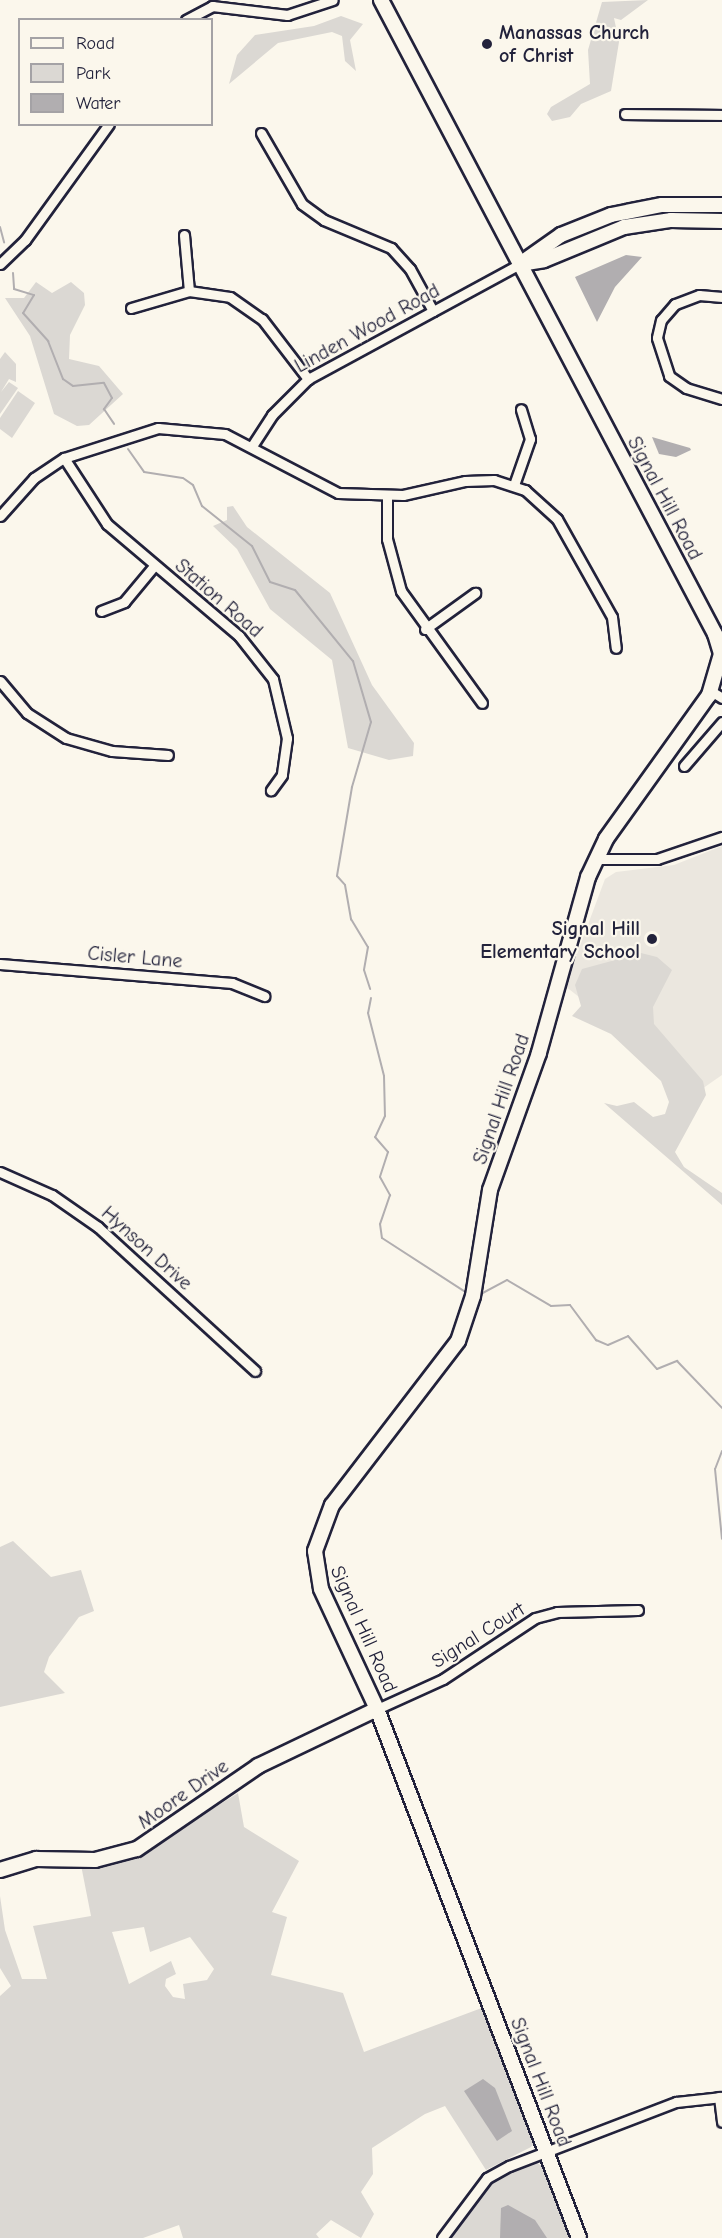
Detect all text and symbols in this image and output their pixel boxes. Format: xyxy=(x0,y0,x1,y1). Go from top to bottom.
legend xyxy=(18,18,213,126)
place label: Manassas Church of Christ xyxy=(499,20,649,67)
text: Road xyxy=(76,33,115,54)
marker: Manassas Church of Christ xyxy=(480,37,494,51)
text: Park xyxy=(76,63,110,84)
text: Water xyxy=(76,93,120,114)
street label: Linden Wood Road xyxy=(290,278,444,378)
street label: Signal Hill Road xyxy=(622,432,708,564)
street label: Station Road xyxy=(170,553,268,643)
place label: Signal Hill Elementary School xyxy=(480,916,640,963)
marker: Signal Hill Elementary School xyxy=(645,932,659,946)
street label: Cisler Lane xyxy=(87,941,183,973)
street label: Signal Hill Road xyxy=(467,1031,535,1167)
street label: Hynson Drive xyxy=(97,1201,197,1295)
street label: Signal Hill Road xyxy=(325,1562,403,1696)
street label: Signal Court xyxy=(427,1597,529,1673)
street label: Moore Drive xyxy=(133,1754,233,1834)
street label: Signal Hill Road xyxy=(505,2014,577,2150)

